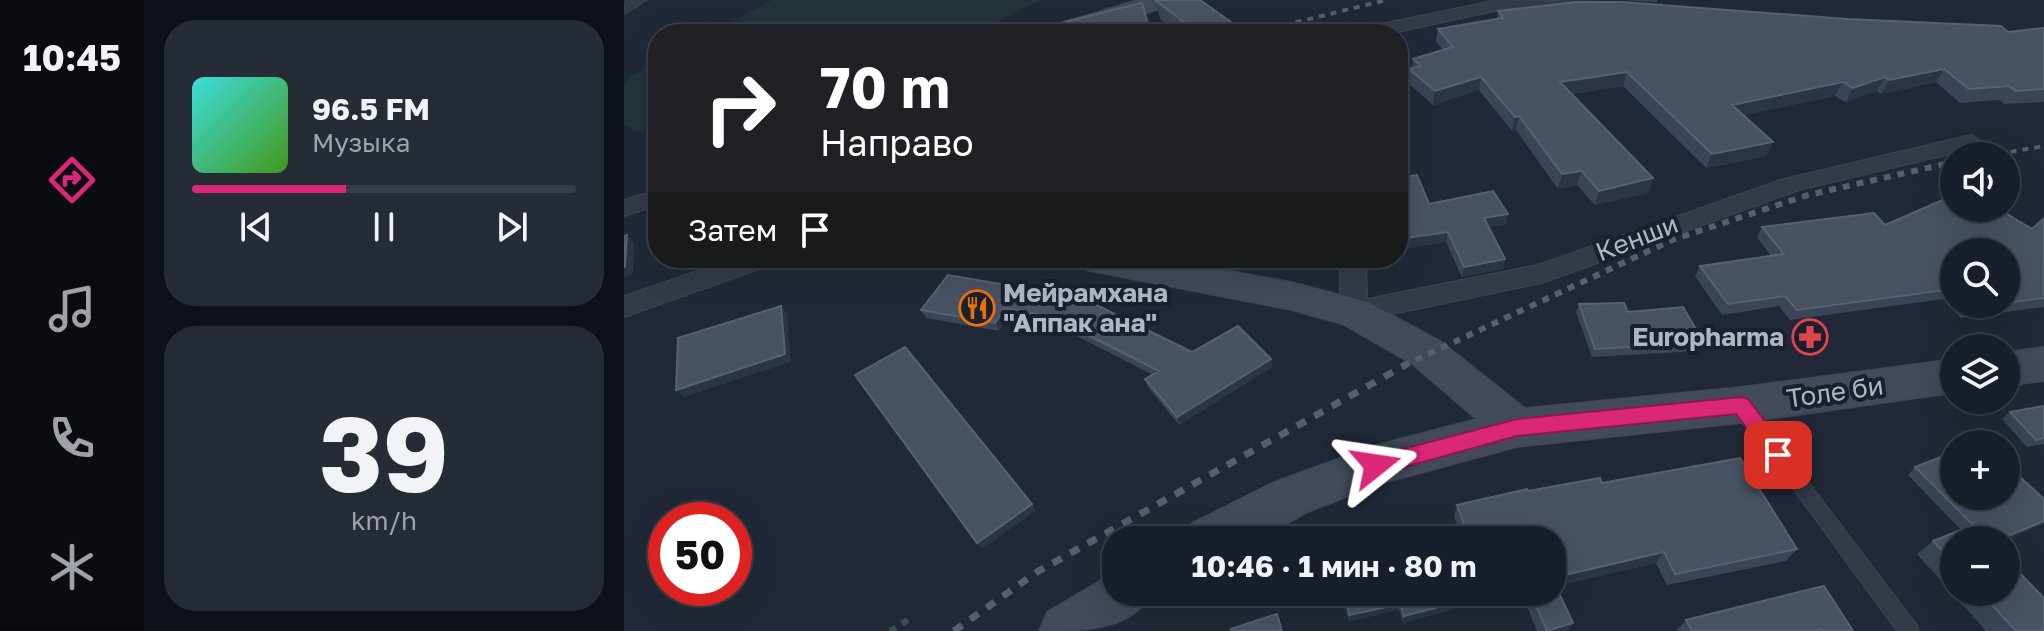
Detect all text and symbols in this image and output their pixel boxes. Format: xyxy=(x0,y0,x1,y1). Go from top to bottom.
text: 10:45 xyxy=(23,36,121,79)
text: 70 m xyxy=(820,53,950,120)
icon: right xyxy=(688,56,792,160)
text: 96.5 FM xyxy=(312,91,430,127)
text: Направо xyxy=(820,121,974,164)
text: Музыка xyxy=(312,127,410,158)
map controls xyxy=(1940,142,2020,606)
button: sound xyxy=(1940,142,2020,222)
icon: directions xyxy=(44,152,100,208)
icon: previous xyxy=(234,205,278,249)
icon: pause xyxy=(362,205,406,249)
icon: next xyxy=(490,205,534,249)
icon: arrive xyxy=(793,208,837,252)
street label: Кенши xyxy=(1591,208,1682,267)
text: Затем xyxy=(688,212,777,248)
button: search xyxy=(1940,238,2020,318)
place label: Мейрамхана "Аппак ана" xyxy=(1003,277,1168,338)
icon: music xyxy=(44,281,100,337)
restaurant icon: Мейрамхана "Аппак ана" xyxy=(958,289,996,327)
pharmacy icon: Europharma xyxy=(1791,318,1829,356)
place label: Europharma xyxy=(1632,321,1784,352)
button: layers xyxy=(1940,334,2020,414)
street label: Толе би xyxy=(1785,369,1885,414)
text: 39 xyxy=(319,390,449,515)
icon: phone xyxy=(44,410,100,466)
pin xyxy=(1744,421,1812,489)
position arrow xyxy=(1334,423,1418,507)
button: + xyxy=(1940,430,2020,510)
icon: arrive xyxy=(1756,433,1800,477)
speed limit sign: 50 xyxy=(648,502,752,606)
text: km/h xyxy=(351,505,417,536)
button: − xyxy=(1940,526,2020,606)
icon: climate xyxy=(44,539,100,595)
text: 10:46 · 1 мин · 80 m xyxy=(1191,548,1477,584)

